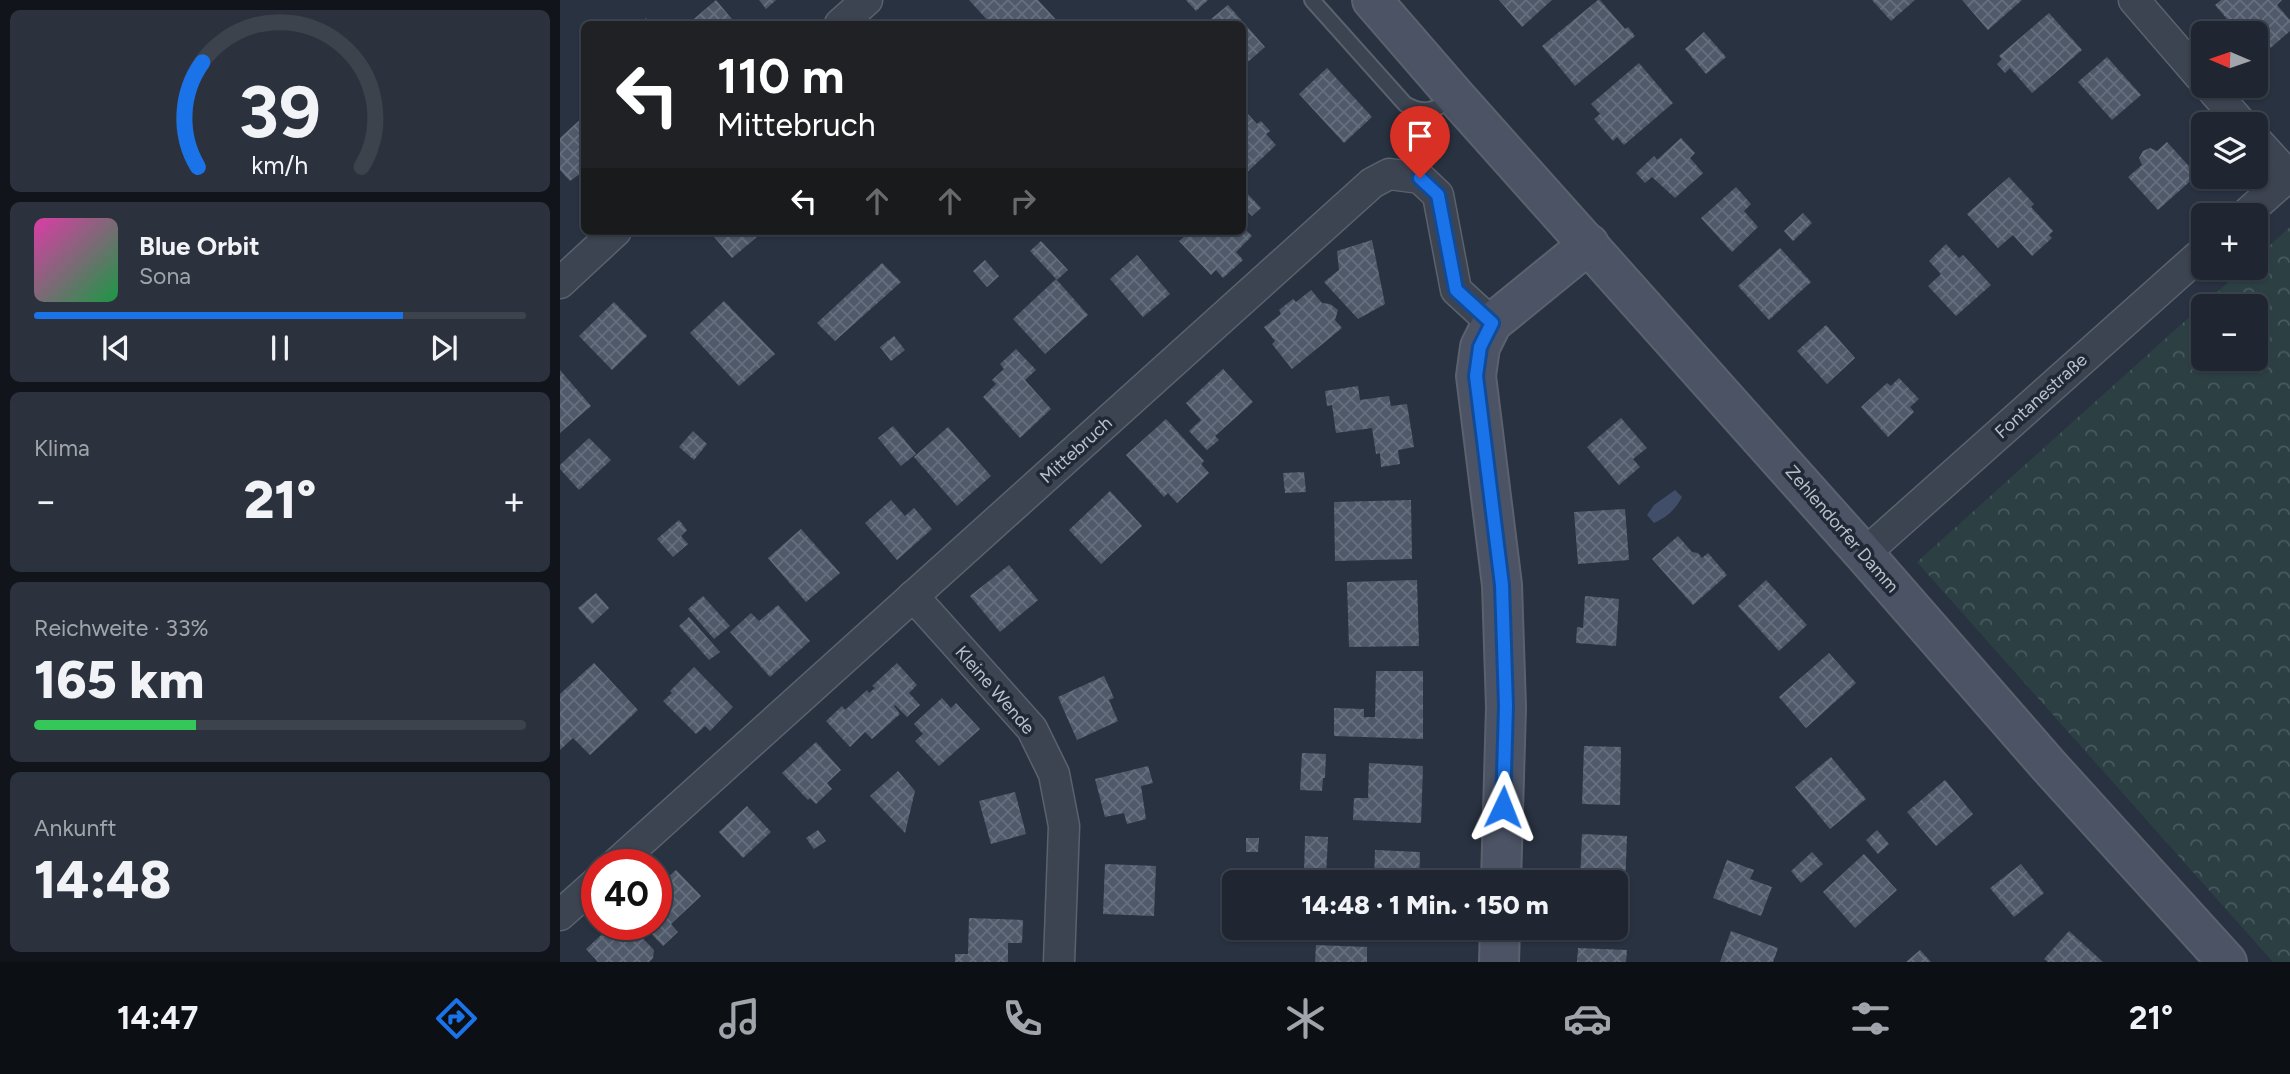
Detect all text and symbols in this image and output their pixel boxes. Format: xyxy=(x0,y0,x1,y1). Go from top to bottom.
north arrow xyxy=(2191,21,2268,98)
map controls xyxy=(2191,21,2268,371)
text: 110 m xyxy=(717,46,845,105)
icon: left xyxy=(602,49,693,140)
text: 39 xyxy=(239,68,321,155)
text: Mittebruch xyxy=(717,106,876,144)
pin xyxy=(1390,106,1450,178)
button: layers xyxy=(2191,112,2268,189)
icon: arrive xyxy=(1401,117,1439,155)
text: km/h xyxy=(251,150,309,180)
icon: left xyxy=(785,182,823,220)
icon: ahead xyxy=(858,182,896,220)
icon: ahead xyxy=(931,182,969,220)
icon: right xyxy=(1004,182,1042,220)
button: + xyxy=(2191,203,2268,280)
text: Blue Orbit xyxy=(139,230,260,262)
text: Sona xyxy=(139,262,191,290)
button: − xyxy=(2191,294,2268,371)
icon: previous xyxy=(97,329,135,367)
icon: pause xyxy=(261,329,299,367)
icon: next xyxy=(425,329,463,367)
street label: Fontanestraße xyxy=(1990,349,2092,443)
street label: Mittebruch xyxy=(1035,412,1117,488)
text: Klima xyxy=(34,434,90,462)
street label: Zehlendorfer Damm xyxy=(1781,461,1903,597)
text: 21° xyxy=(244,469,316,531)
text: − xyxy=(34,478,58,524)
text: + xyxy=(502,478,526,524)
text: Reichweite · 33% xyxy=(34,614,209,642)
street label: Kleine Wende xyxy=(951,641,1040,739)
text: 165 km xyxy=(34,649,204,711)
position arrow xyxy=(1466,770,1540,844)
text: Ankunft xyxy=(34,814,116,842)
text: 14:48 xyxy=(34,849,171,911)
speed limit sign: 40 xyxy=(581,849,672,940)
text: 14:48 · 1 Min. · 150 m xyxy=(1301,889,1549,921)
icon: directions xyxy=(432,994,481,1043)
icon: music xyxy=(715,994,764,1043)
icon: phone xyxy=(998,994,1047,1043)
icon: climate xyxy=(1281,994,1330,1043)
icon: car xyxy=(1563,994,1612,1043)
icon: filters xyxy=(1846,994,1895,1043)
text: 14:47 xyxy=(117,999,198,1037)
text: 21° xyxy=(2129,999,2173,1037)

